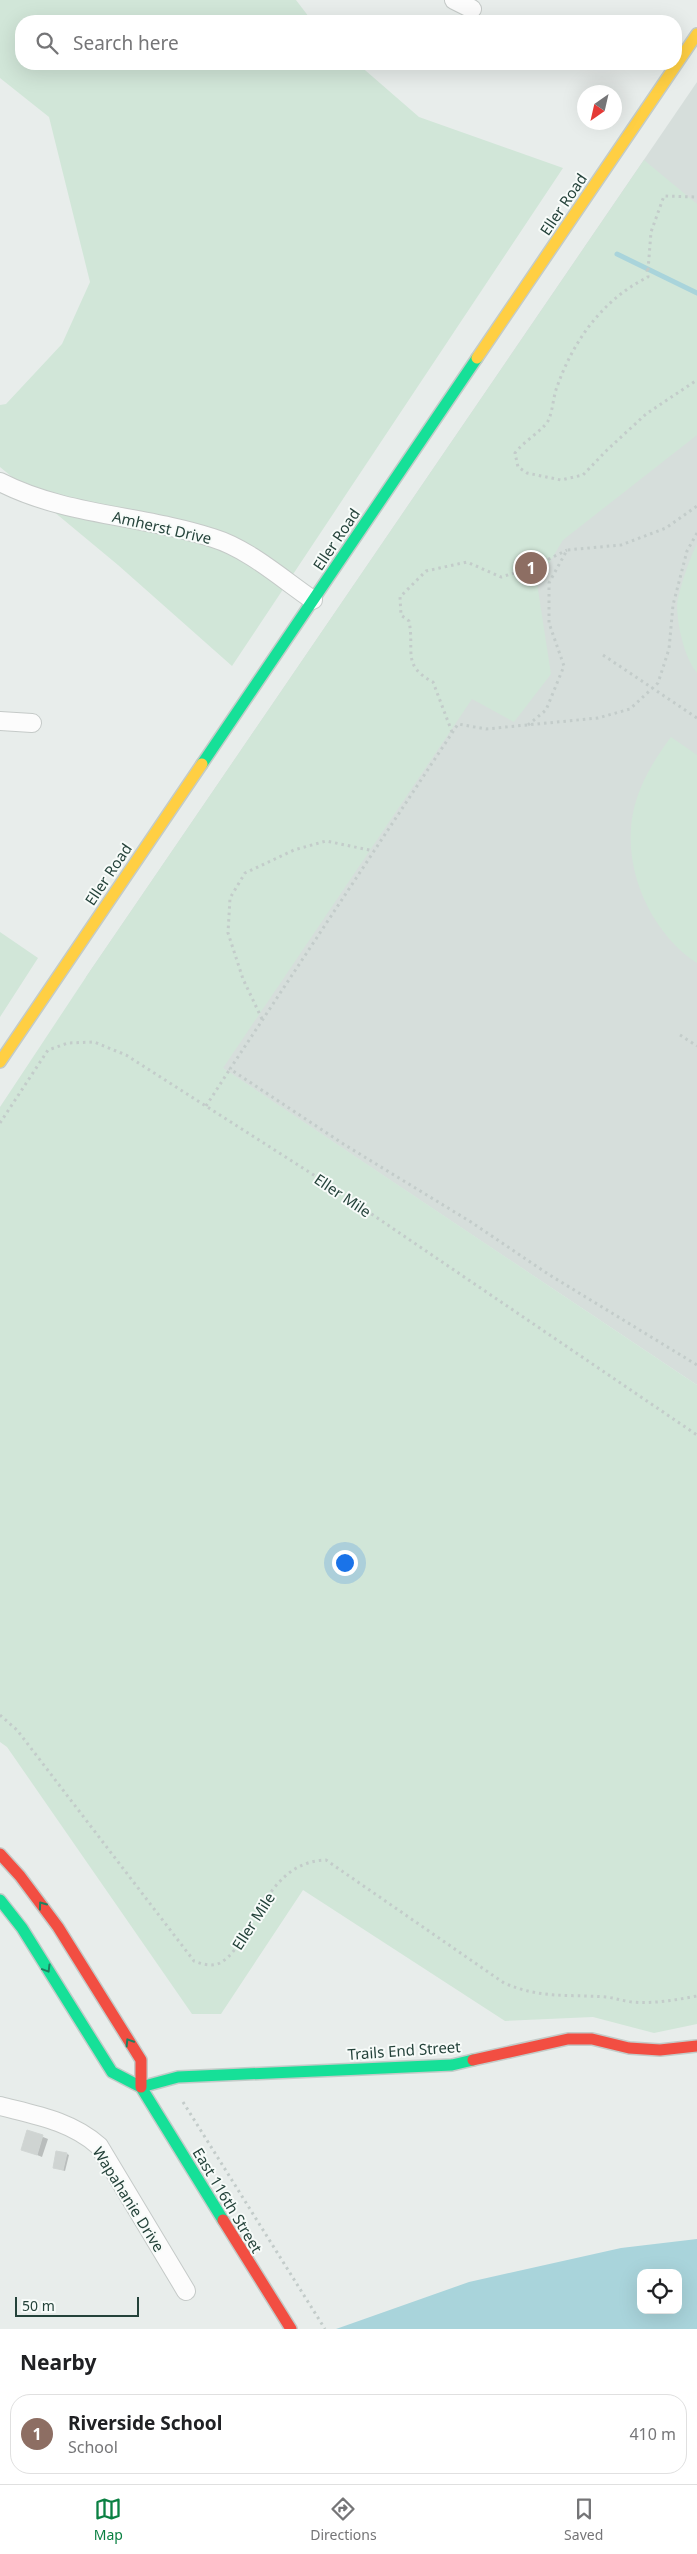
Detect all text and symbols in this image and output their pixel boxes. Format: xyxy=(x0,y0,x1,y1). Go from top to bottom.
search box xyxy=(15,15,682,70)
icon: search xyxy=(33,29,61,57)
text: Search here xyxy=(73,30,179,56)
north arrow xyxy=(577,85,622,130)
street label: Eller Road xyxy=(535,169,591,239)
street label: Eller Road xyxy=(308,504,364,574)
street label: Amherst Drive xyxy=(110,506,214,548)
pin: 1 xyxy=(515,549,547,587)
street label: Eller Road xyxy=(80,839,136,909)
street label: Eller Mile xyxy=(311,1169,375,1221)
your location xyxy=(332,1550,358,1576)
street label: Eller Mile xyxy=(227,1889,279,1953)
one-way arrow xyxy=(39,1901,48,1910)
one-way arrow xyxy=(41,1963,51,1972)
street label: Trails End Street xyxy=(347,2036,462,2064)
one-way arrow xyxy=(126,2038,136,2047)
street label: Wapahanie Drive xyxy=(89,2143,169,2255)
street label: East 116th Street xyxy=(189,2144,268,2257)
map controls xyxy=(637,2269,682,2314)
button: locate xyxy=(637,2269,682,2314)
scale bar xyxy=(15,2294,139,2317)
text: 50 m xyxy=(22,2296,55,2315)
text: Nearby xyxy=(20,2348,96,2376)
text: Riverside School xyxy=(68,2410,222,2436)
text: 1 xyxy=(32,2423,42,2445)
text: 410 m xyxy=(629,2423,676,2445)
text: School xyxy=(68,2436,118,2458)
tab: Map xyxy=(94,2495,123,2544)
tab: Directions xyxy=(310,2495,377,2544)
tab: Saved xyxy=(564,2495,603,2544)

